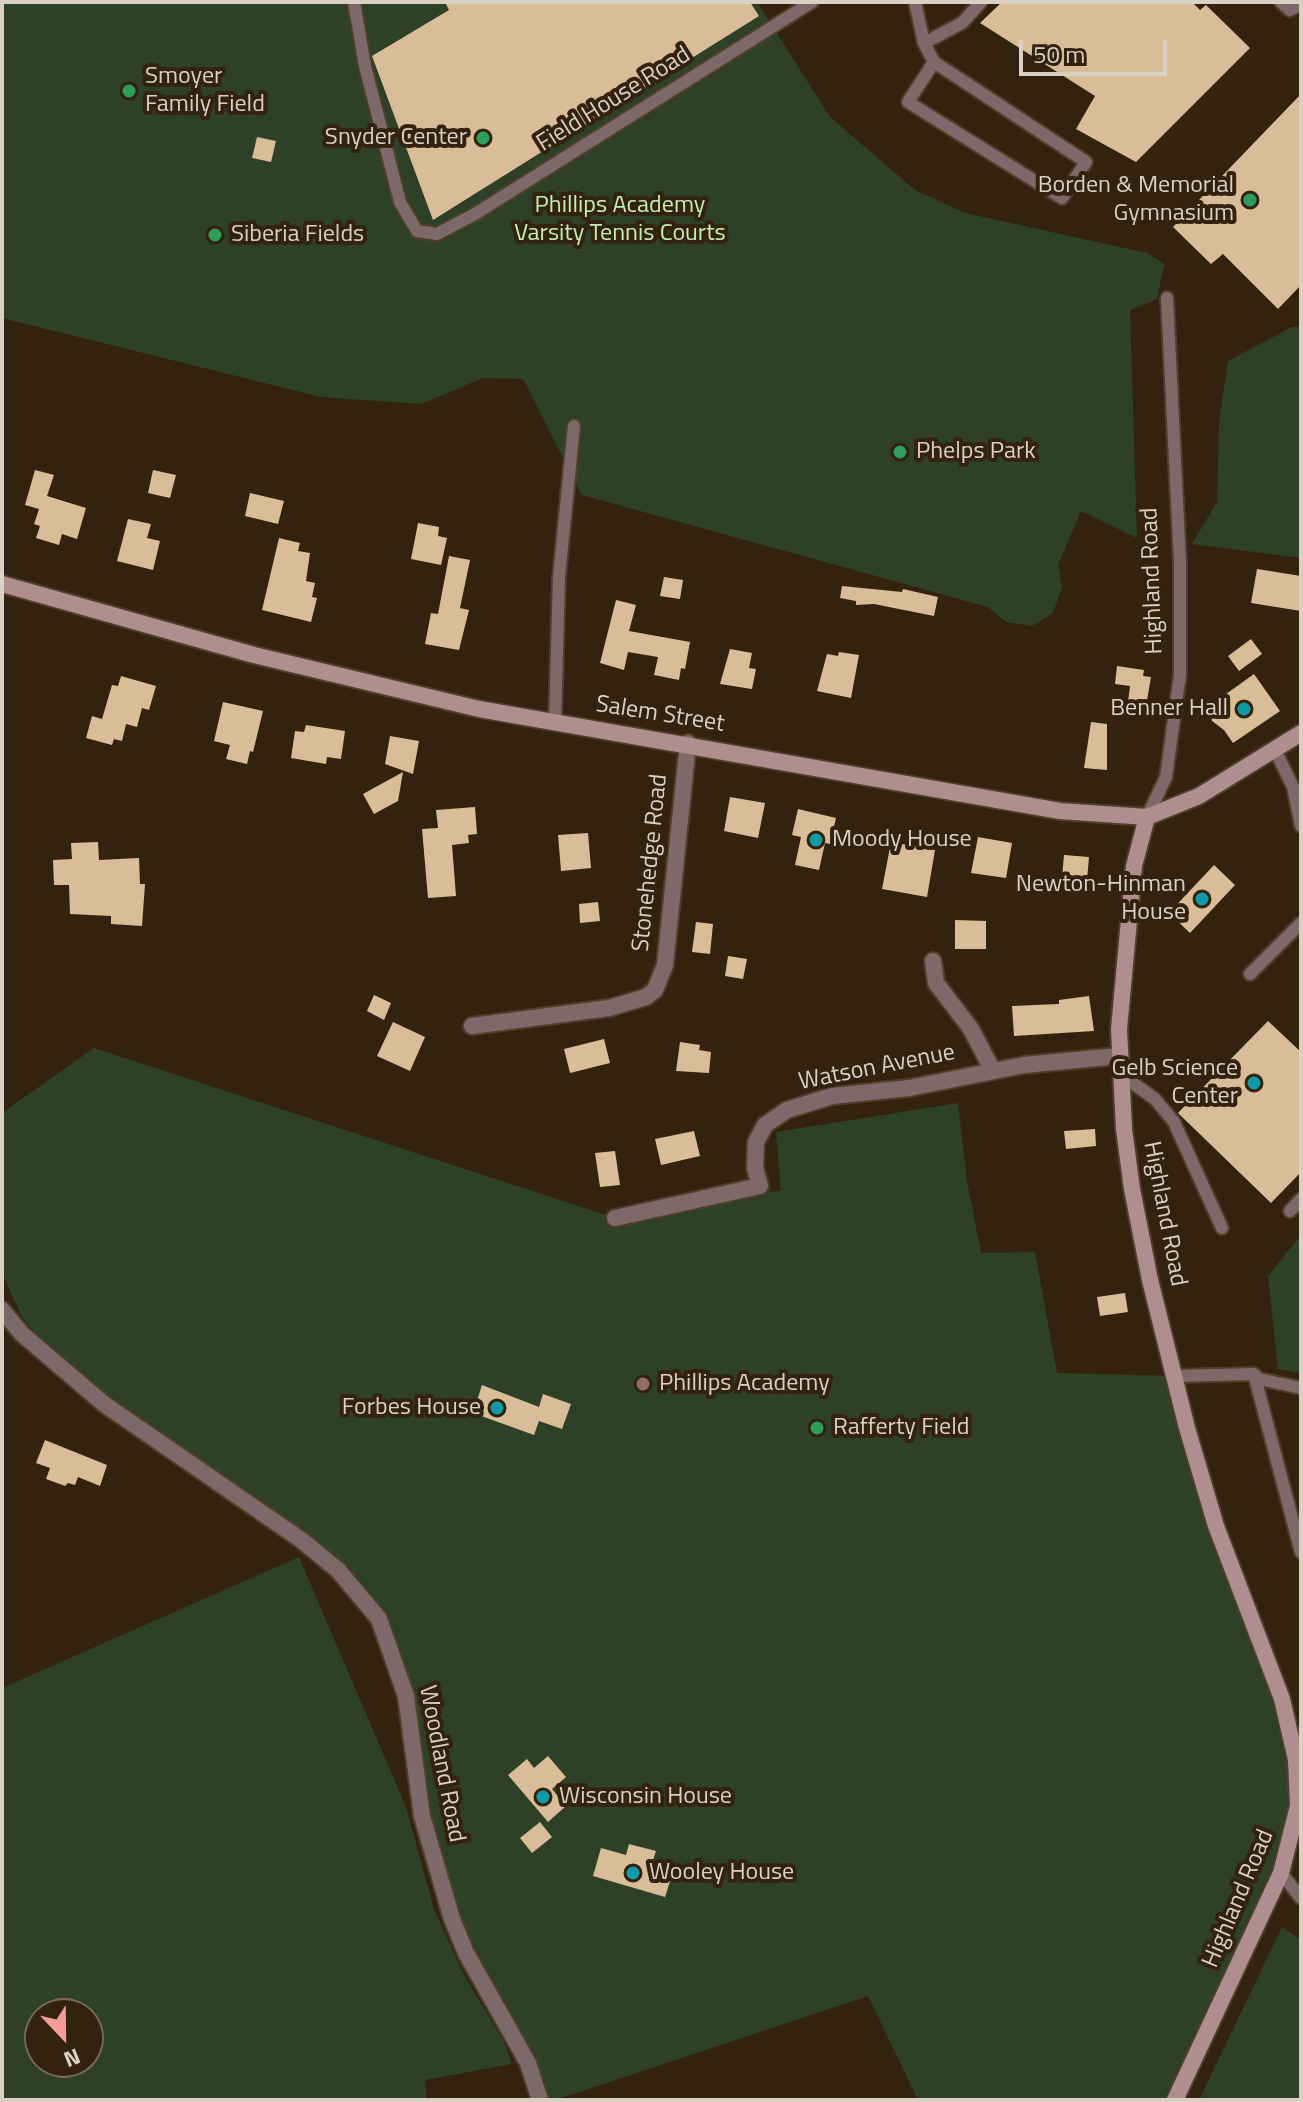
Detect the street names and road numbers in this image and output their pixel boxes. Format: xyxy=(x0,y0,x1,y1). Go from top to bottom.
street label: Field House Road xyxy=(532,41,696,159)
street label: Highland Road xyxy=(1136,507,1170,655)
street label: Salem Street xyxy=(594,691,726,739)
street label: Stonehedge Road xyxy=(627,773,675,953)
street label: Watson Avenue xyxy=(796,1039,958,1097)
street label: Highland Road xyxy=(1136,1139,1192,1289)
street label: Woodland Road xyxy=(412,1683,470,1845)
street label: Highland Road xyxy=(1197,1826,1281,1972)

